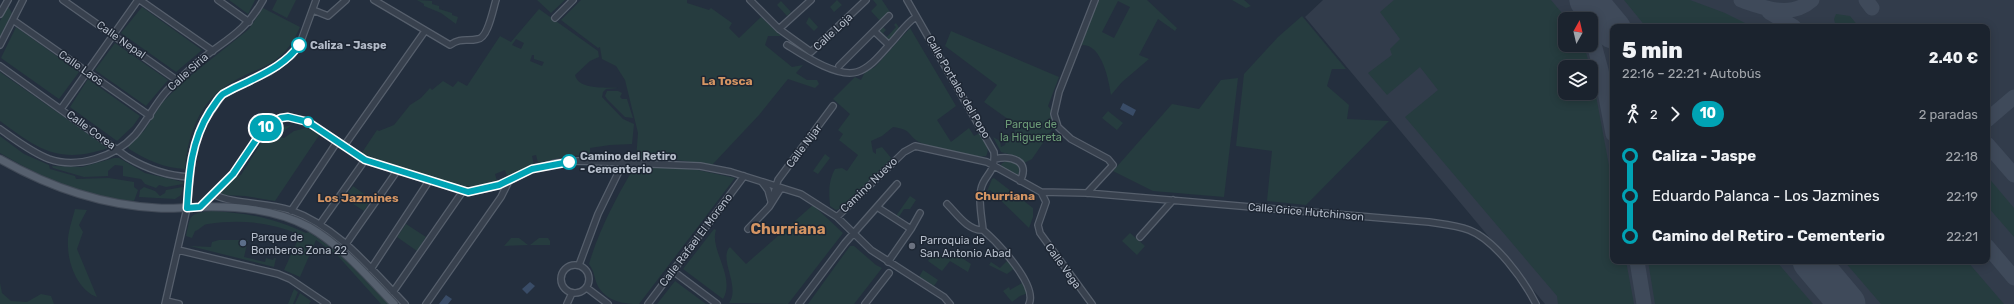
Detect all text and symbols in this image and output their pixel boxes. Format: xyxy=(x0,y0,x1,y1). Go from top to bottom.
street label: Calle Loja xyxy=(811,11,855,53)
north arrow xyxy=(1558,12,1598,52)
map controls xyxy=(1558,12,1598,100)
street label: Calle Nepal xyxy=(94,18,148,62)
street label: Calle Portales del Popo xyxy=(923,33,993,141)
marker: Caliza - Jaspe xyxy=(291,37,307,53)
text: 5 min xyxy=(1622,37,1683,64)
place label: Caliza - Jaspe xyxy=(310,39,387,52)
street label: Calle Laos xyxy=(56,48,106,88)
text: 2.40 € xyxy=(1929,49,1978,67)
street label: Calle Siria xyxy=(165,50,211,94)
button: layers xyxy=(1558,60,1598,100)
text: 22:16 – 22:21 · Autobús xyxy=(1622,66,1761,81)
district label: La Tosca xyxy=(701,74,753,88)
icon: walk xyxy=(1622,103,1644,125)
icon: forward xyxy=(1664,103,1686,125)
text: 10 xyxy=(1700,105,1716,122)
text: 2 xyxy=(1650,107,1658,122)
text: 2 paradas xyxy=(1919,107,1978,122)
street label: Calle Corea xyxy=(64,108,118,152)
line badge: 10 xyxy=(248,115,284,141)
unlabelled marker xyxy=(302,116,314,128)
park label: Parque de la Higuereta xyxy=(1000,118,1062,144)
text: 10 xyxy=(258,119,274,136)
street label: Calle Níjar xyxy=(783,121,825,170)
text: Caliza - Jaspe xyxy=(1652,147,1756,165)
text: 22:18 xyxy=(1946,149,1978,164)
place label: Camino del Retiro - Cementerio xyxy=(580,150,677,176)
marker: Camino del Retiro - Cementerio xyxy=(561,154,577,170)
street label: Camino Nuevo xyxy=(838,155,900,215)
text: Eduardo Palanca - Los Jazmines xyxy=(1652,187,1880,205)
district label: Churriana xyxy=(975,189,1035,203)
text: 22:19 xyxy=(1946,189,1978,204)
district label: Los Jazmines xyxy=(317,191,399,205)
street label: Calle Rafael El Moreno xyxy=(657,191,735,289)
street label: Calle Grice Hutchinson xyxy=(1247,200,1365,224)
district label: Churriana xyxy=(750,220,826,238)
text: Camino del Retiro - Cementerio xyxy=(1652,227,1885,245)
text: 22:21 xyxy=(1946,229,1978,244)
place label: Parque de Bomberos Zona 22 xyxy=(251,231,347,257)
place label: Parroquia de San Antonio Abad xyxy=(920,234,1011,260)
marker: Parque de Bomberos Zona 22 xyxy=(238,238,248,248)
marker: Parroquia de San Antonio Abad xyxy=(907,241,917,251)
street label: Calle Vega xyxy=(1042,241,1084,291)

